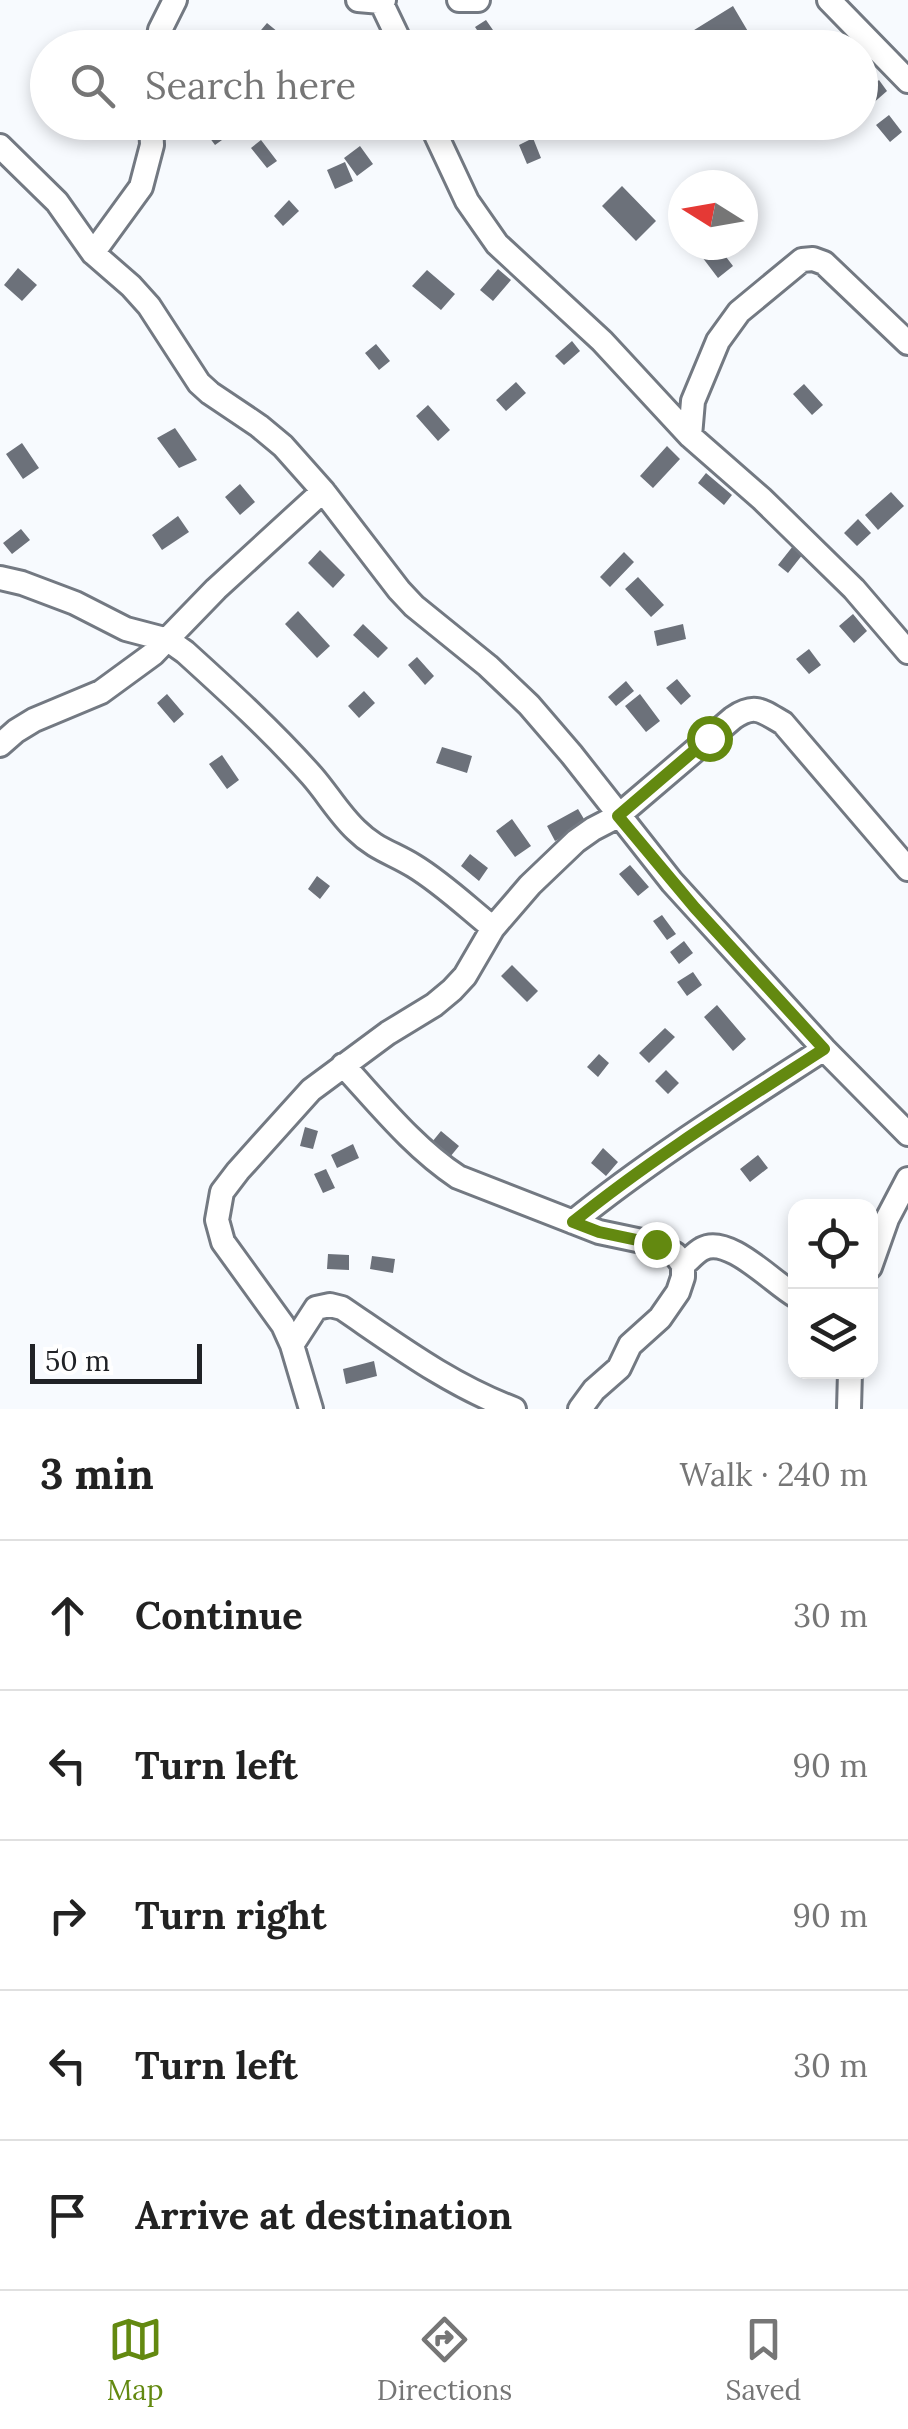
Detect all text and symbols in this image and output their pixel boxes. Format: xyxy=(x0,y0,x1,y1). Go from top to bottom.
search box xyxy=(30,30,878,140)
icon: search xyxy=(65,58,120,113)
text: Search here xyxy=(145,61,356,109)
north arrow xyxy=(668,170,758,260)
route start xyxy=(687,716,733,762)
map controls xyxy=(788,1199,878,1379)
button: locate xyxy=(788,1199,878,1289)
route end xyxy=(634,1222,680,1268)
button: layers xyxy=(788,1289,878,1379)
scale bar xyxy=(30,1339,202,1384)
text: 50 m xyxy=(45,1343,110,1379)
text: 3 min xyxy=(40,1447,154,1501)
text: Walk · 240 m xyxy=(679,1454,868,1495)
icon: ahead xyxy=(40,1588,95,1643)
text: Continue xyxy=(135,1591,303,1639)
text: 30 m xyxy=(793,1595,868,1636)
icon: left xyxy=(40,1738,95,1793)
text: Turn left xyxy=(135,1741,298,1789)
text: 90 m xyxy=(793,1745,868,1786)
icon: right xyxy=(40,1888,95,1943)
text: Turn right xyxy=(135,1891,326,1939)
text: 90 m xyxy=(793,1895,868,1936)
icon: left xyxy=(40,2038,95,2093)
text: Turn left xyxy=(135,2041,298,2089)
text: 30 m xyxy=(793,2045,868,2086)
icon: arrive xyxy=(40,2188,95,2243)
text: Arrive at destination xyxy=(135,2191,512,2239)
tab: Map xyxy=(107,2312,164,2408)
tab: Directions xyxy=(377,2312,512,2408)
tab: Saved xyxy=(726,2312,801,2408)

